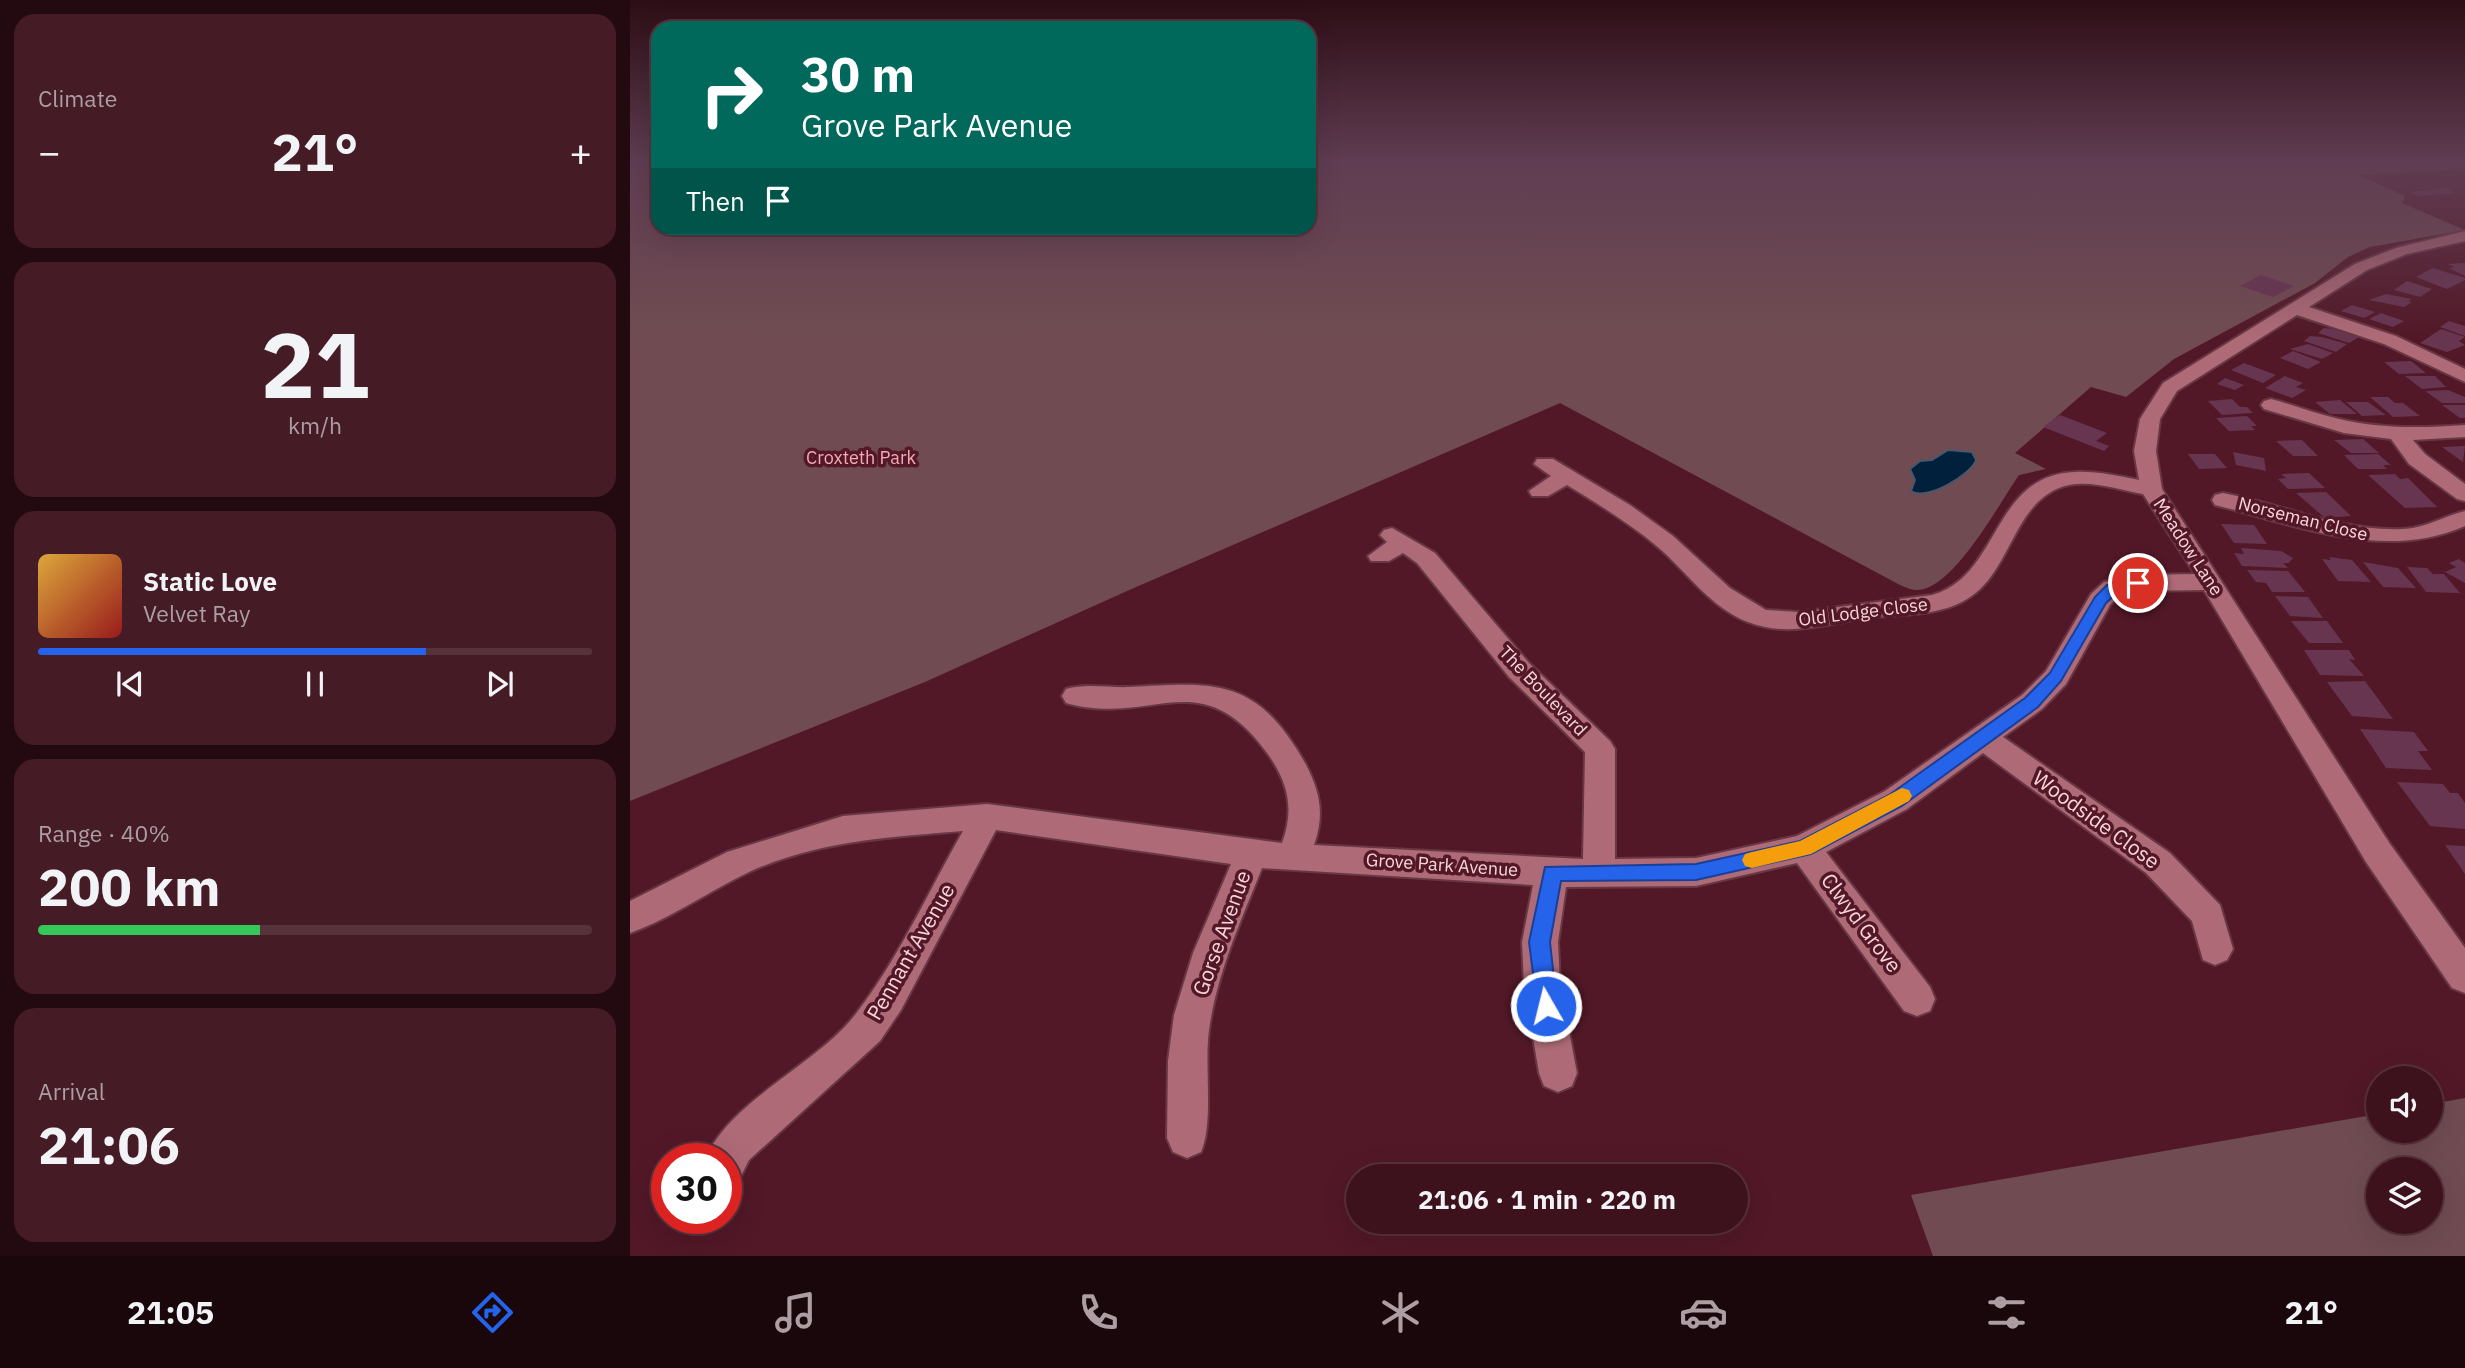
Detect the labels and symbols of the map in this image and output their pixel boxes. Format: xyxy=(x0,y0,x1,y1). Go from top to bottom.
park label: Croxteth Park xyxy=(806,446,917,469)
street label: Norseman Close xyxy=(2236,491,2370,546)
street label: Meadow Lane xyxy=(2148,494,2228,600)
pin xyxy=(2108,553,2168,613)
street label: Old Lodge Close xyxy=(1797,592,1929,631)
street label: The Boulevard xyxy=(1495,641,1592,741)
street label: Woodside Close xyxy=(2027,764,2166,875)
street label: Grove Park Avenue xyxy=(1365,848,1519,881)
street label: Gorse Avenue xyxy=(1186,866,1257,999)
street label: Clwyd Grove xyxy=(1815,867,1908,978)
street label: Pennant Avenue xyxy=(860,878,961,1025)
position arrow xyxy=(1509,969,1583,1043)
speed limit sign: 30 xyxy=(651,1143,742,1234)

